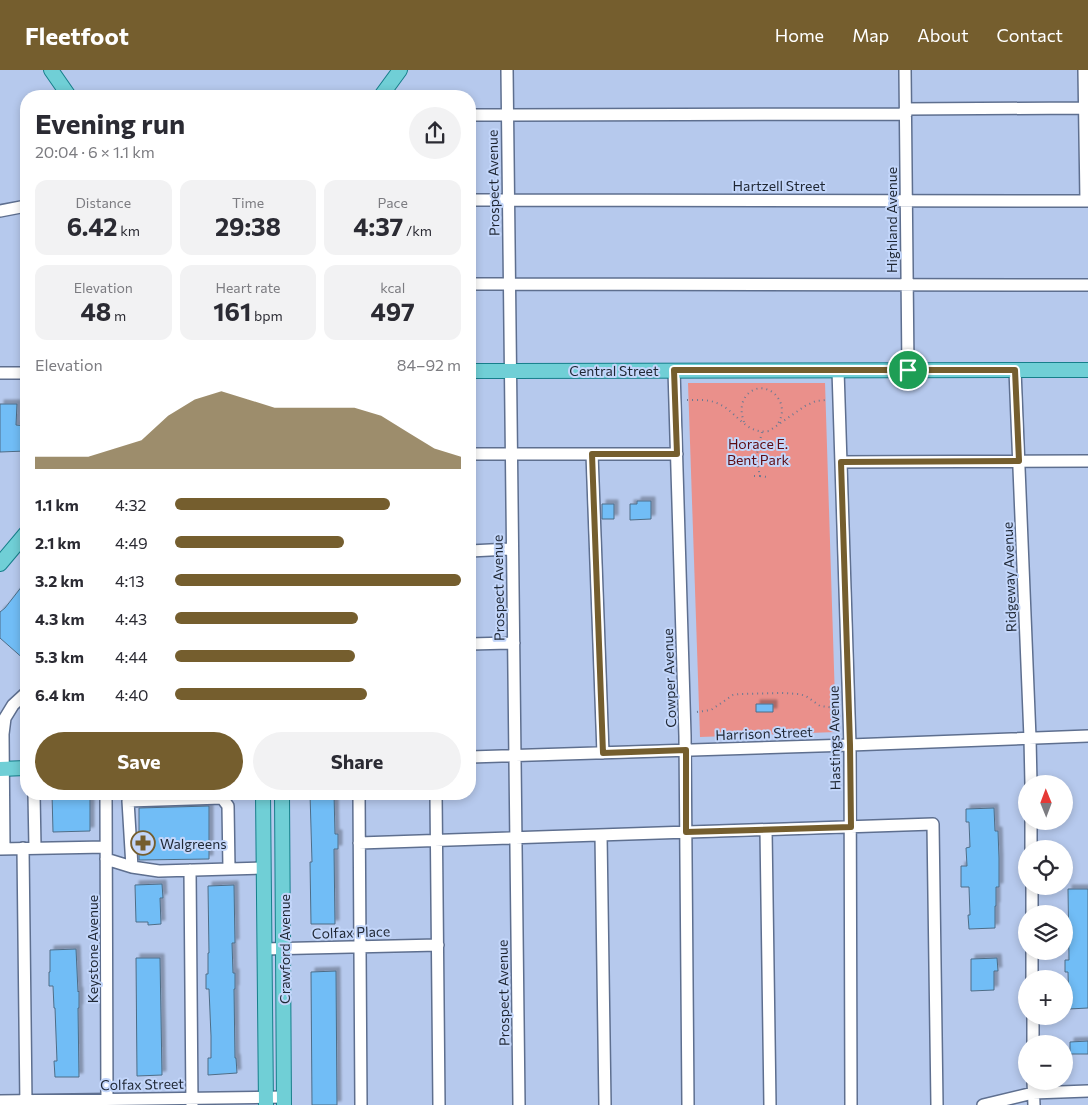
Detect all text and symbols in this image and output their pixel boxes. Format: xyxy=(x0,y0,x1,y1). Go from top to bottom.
text: Fleetfoot xyxy=(25,21,129,50)
text: Home xyxy=(775,24,824,46)
text: Map xyxy=(852,24,889,46)
text: About xyxy=(917,24,969,46)
text: Contact xyxy=(997,24,1063,46)
text: Evening run xyxy=(35,106,185,140)
button: share xyxy=(409,107,461,159)
street label: Prospect Avenue xyxy=(484,130,502,236)
text: 20:04 · 6 × 1.1 km xyxy=(35,142,155,161)
street label: Highland Avenue xyxy=(883,167,900,273)
street label: Hartzell Street xyxy=(733,177,826,194)
text: Distance xyxy=(76,194,131,211)
text: Time xyxy=(232,194,264,211)
text: Pace xyxy=(377,194,408,211)
text: 6.42 xyxy=(67,211,118,241)
text: 29:38 xyxy=(215,211,281,241)
text: 4:37 xyxy=(353,211,403,241)
text: km xyxy=(118,222,140,239)
text: /km xyxy=(403,222,432,239)
text: Elevation xyxy=(74,279,133,296)
text: Heart rate xyxy=(215,279,281,296)
text: kcal xyxy=(380,279,405,296)
text: 48 xyxy=(80,296,111,326)
text: 161 xyxy=(213,296,251,326)
text: 497 xyxy=(371,296,415,326)
text: m xyxy=(111,307,126,324)
text: bpm xyxy=(251,307,283,324)
pin xyxy=(887,349,929,391)
text: Elevation xyxy=(35,355,103,374)
text: 84–92 m xyxy=(397,355,461,374)
icon: arrive xyxy=(894,356,922,384)
street label: Central Street xyxy=(569,362,659,379)
park label: Horace E. Bent Park xyxy=(727,435,789,468)
text: 1.1 km xyxy=(35,495,79,514)
text: 4:32 xyxy=(115,495,146,514)
street label: Ridgeway Avenue xyxy=(999,521,1019,633)
text: 2.1 km xyxy=(35,533,81,552)
text: 4:49 xyxy=(115,533,148,552)
street label: Prospect Avenue xyxy=(489,535,507,641)
text: 3.2 km xyxy=(35,571,84,590)
text: 4:13 xyxy=(115,571,144,590)
text: 4.3 km xyxy=(35,609,85,628)
text: 4:43 xyxy=(115,609,147,628)
street label: Cowper Avenue xyxy=(659,628,679,728)
text: 5.3 km xyxy=(35,647,84,666)
text: 4:44 xyxy=(115,647,148,666)
text: 6.4 km xyxy=(35,685,85,704)
text: 4:40 xyxy=(115,685,148,704)
street label: Hastings Avenue xyxy=(825,685,843,791)
street label: Harrison Street xyxy=(715,723,813,743)
button: Save xyxy=(35,732,243,790)
button: Share xyxy=(253,732,461,790)
north arrow xyxy=(1018,775,1072,830)
map controls xyxy=(1018,775,1073,1090)
pharmacy icon: Walgreens xyxy=(130,830,156,856)
place label: Walgreens xyxy=(160,835,227,852)
button: locate xyxy=(1018,840,1073,895)
street label: Crawford Avenue xyxy=(276,894,293,1004)
street label: Keystone Avenue xyxy=(84,895,101,1003)
button: layers xyxy=(1018,905,1073,960)
street label: Colfax Place xyxy=(312,922,390,942)
street label: Prospect Avenue xyxy=(494,940,512,1046)
button: + xyxy=(1018,970,1073,1025)
button: − xyxy=(1018,1035,1073,1090)
street label: Colfax Street xyxy=(100,1075,184,1093)

